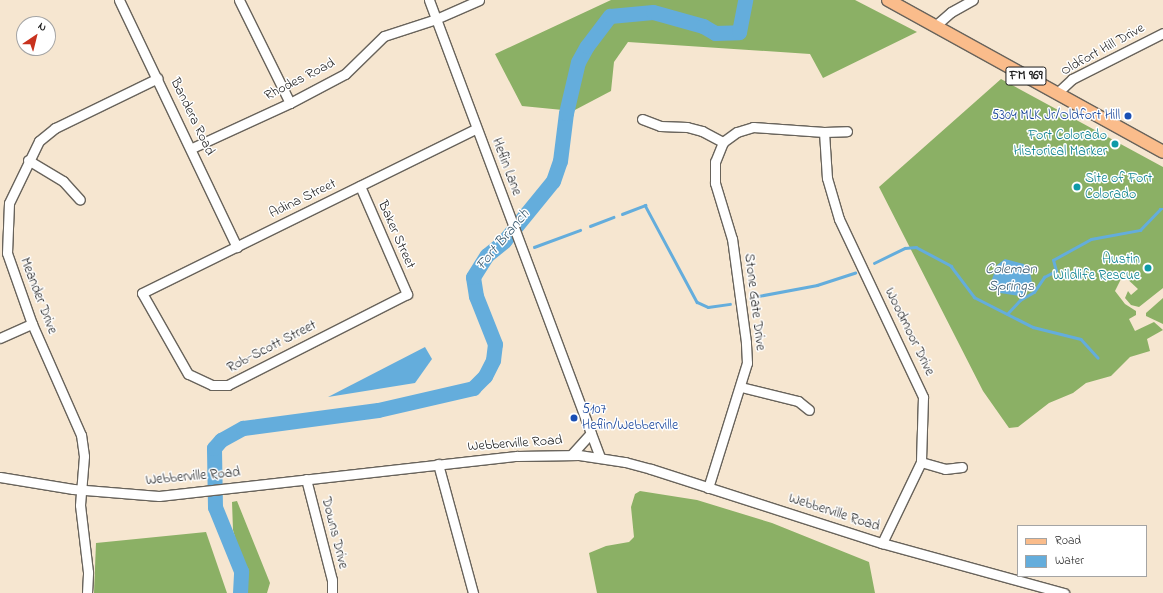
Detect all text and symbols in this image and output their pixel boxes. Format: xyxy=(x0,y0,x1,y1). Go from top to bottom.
north arrow xyxy=(16,16,56,56)
text: N xyxy=(35,18,50,36)
street label: Oldfort Hill Drive xyxy=(1058,20,1148,80)
street label: Rhodes Road xyxy=(262,55,338,105)
road number: FM 969 xyxy=(1005,65,1047,87)
street label: Bandera Road xyxy=(166,76,218,158)
place label: 5304 MLK Jr/Oldfort Hill xyxy=(991,108,1120,124)
marker: 5304 MLK Jr/Oldfort Hill xyxy=(1123,111,1133,121)
place label: Fort Colorado Historical Marker xyxy=(1014,128,1107,160)
street label: Heflin Lane xyxy=(487,136,525,198)
marker: Fort Colorado Historical Marker xyxy=(1110,139,1120,149)
place label: Site of Fort Colorado xyxy=(1085,171,1152,204)
street label: Adina Street xyxy=(267,176,339,222)
marker: Site of Fort Colorado xyxy=(1072,182,1082,192)
street label: Baker Street xyxy=(374,198,418,272)
water label: Fort Branch xyxy=(472,206,534,274)
street label: Stone Gate Drive xyxy=(740,252,768,352)
place label: Austin Wildlife Rescue xyxy=(1053,252,1140,284)
street label: Meander Drive xyxy=(16,255,60,337)
water label: Coleman Springs xyxy=(985,260,1037,295)
marker: Austin Wildlife Rescue xyxy=(1143,263,1153,273)
street label: Woodmoor Drive xyxy=(880,285,938,379)
street label: Rob-Scott Street xyxy=(225,317,319,377)
place label: 5107 Heflin/Webberville xyxy=(582,402,678,434)
marker: 5107 Heflin/Webberville xyxy=(569,413,579,423)
street label: Webberville Road xyxy=(467,432,563,456)
street label: Webberville Road xyxy=(145,464,241,490)
street label: Webberville Road xyxy=(786,490,882,536)
street label: Downs Drive xyxy=(317,495,351,571)
legend xyxy=(1017,525,1147,577)
text: Road xyxy=(1055,532,1081,550)
text: Water xyxy=(1055,552,1084,570)

